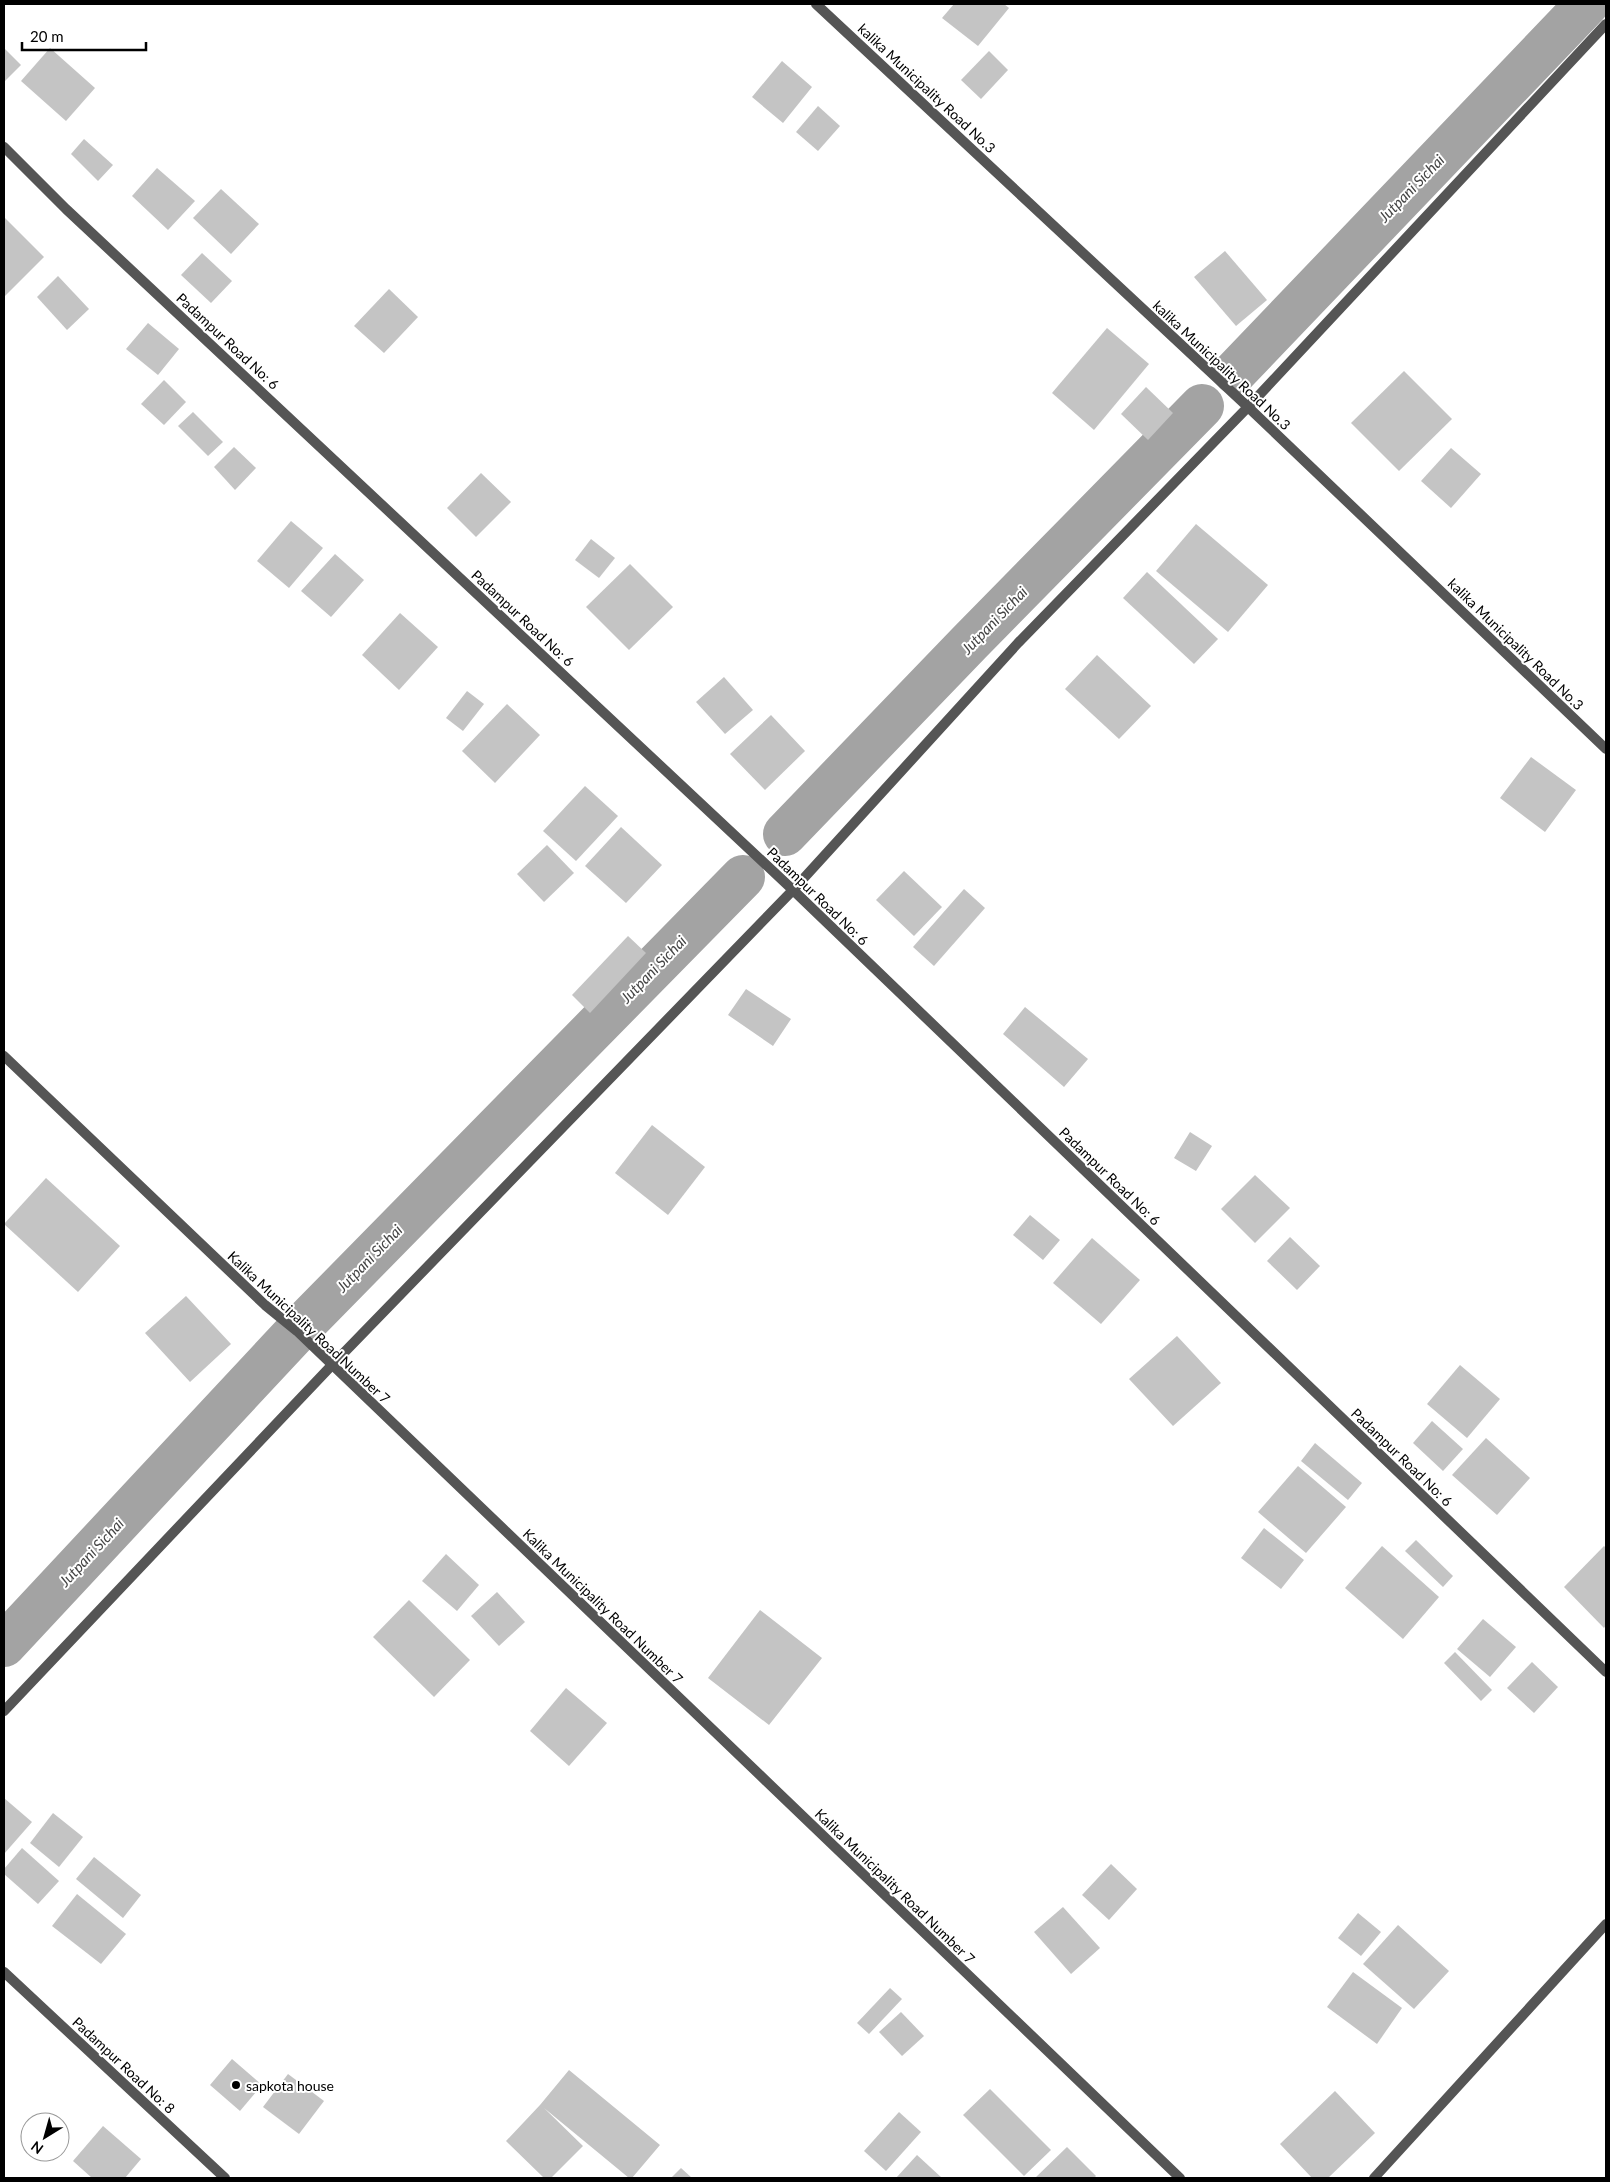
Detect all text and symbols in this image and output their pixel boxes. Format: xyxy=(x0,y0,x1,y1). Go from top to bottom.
scale bar xyxy=(22,20,146,52)
street label: kalika Municipality Road No.3 xyxy=(855,20,999,156)
text: 20 m xyxy=(30,27,64,45)
water label: Jutpani Sichai xyxy=(1374,150,1448,226)
street label: Padampur Road No: 6 xyxy=(173,289,283,393)
street label: kalika Municipality Road No.3 xyxy=(1150,297,1294,433)
street label: Padampur Road No: 6 xyxy=(468,566,578,670)
street label: kalika Municipality Road No.3 xyxy=(1445,575,1587,713)
water label: Jutpani Sichai xyxy=(957,582,1031,658)
street label: Padampur Road No: 6 xyxy=(764,843,872,949)
water label: Jutpani Sichai xyxy=(616,931,690,1007)
street label: Padampur Road No: 6 xyxy=(1056,1123,1164,1229)
water label: Jutpani Sichai xyxy=(332,1220,406,1296)
street label: Kalika Municipality Road Number 7 xyxy=(224,1247,394,1407)
street label: Padampur Road No: 6 xyxy=(1348,1404,1456,1510)
water label: Jutpani Sichai xyxy=(54,1514,127,1590)
street label: Kalika Municipality Road Number 7 xyxy=(520,1525,686,1687)
street label: Kalika Municipality Road Number 7 xyxy=(812,1805,978,1967)
street label: Padampur Road No: 8 xyxy=(69,2013,179,2117)
place label: sapkota house xyxy=(246,2077,334,2094)
marker: sapkota house xyxy=(230,2079,242,2091)
north arrow xyxy=(20,2112,70,2162)
text: N xyxy=(27,2138,46,2158)

